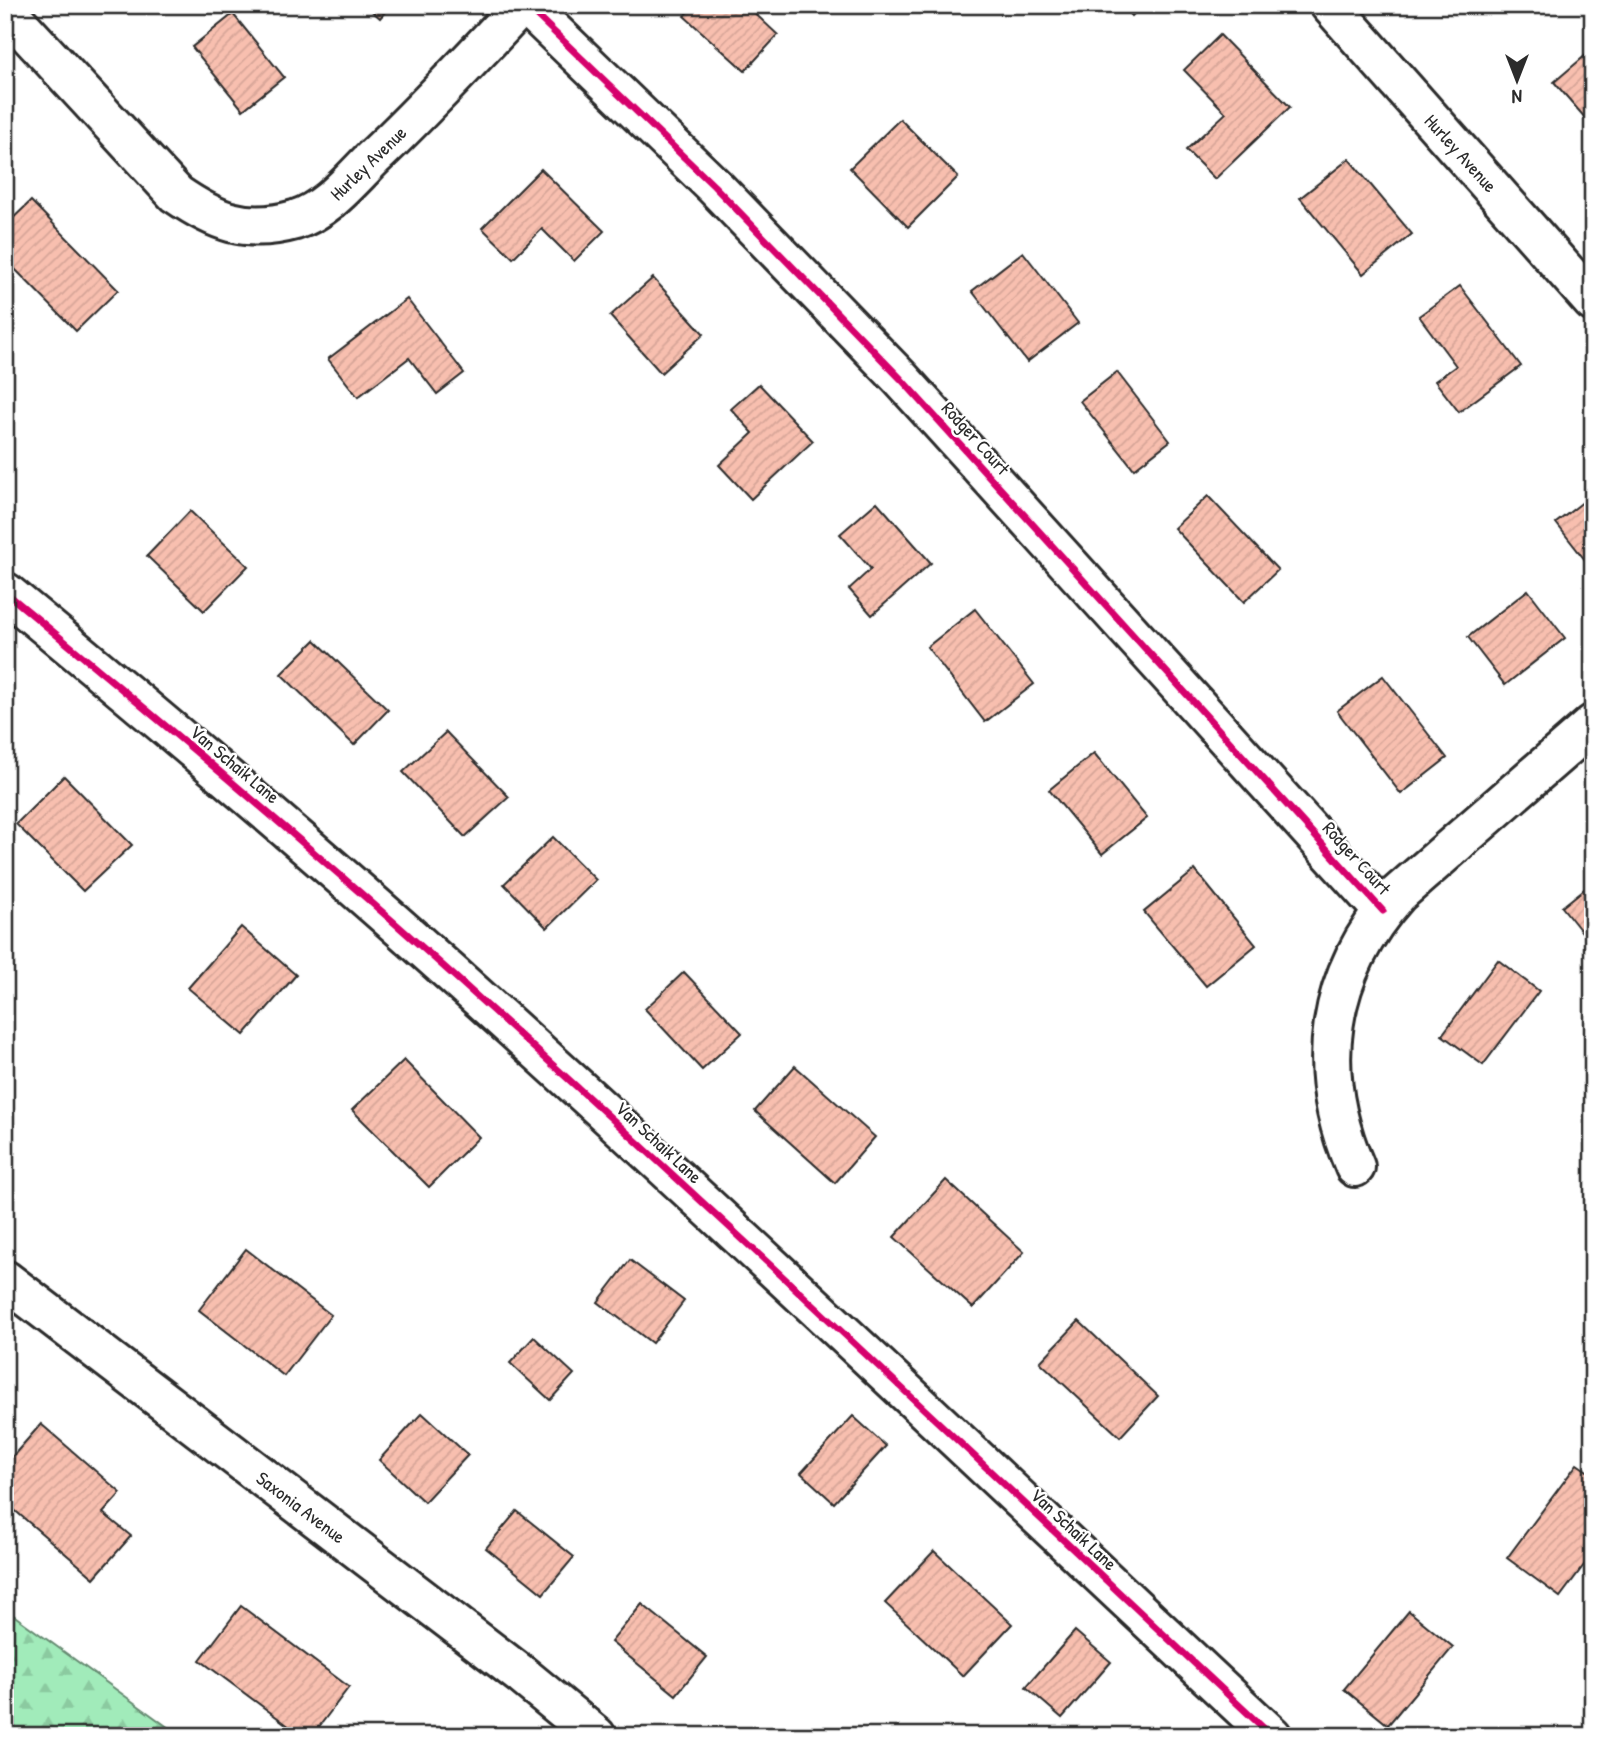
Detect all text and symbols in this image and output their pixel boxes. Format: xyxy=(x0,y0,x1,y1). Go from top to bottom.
north arrow xyxy=(1482,46,1552,116)
text: N xyxy=(1512,84,1522,110)
street label: Hurley Avenue xyxy=(1419,108,1503,198)
street label: Hurley Avenue xyxy=(324,120,412,206)
street label: Rodger Court xyxy=(936,396,1016,481)
street label: Van Schaik Lane xyxy=(185,719,286,810)
street label: Rodger Court xyxy=(1317,816,1397,901)
street label: Van Schaik Lane xyxy=(610,1095,708,1189)
street label: Saxonia Avenue xyxy=(251,1465,351,1549)
street label: Van Schaik Lane xyxy=(1025,1482,1123,1576)

